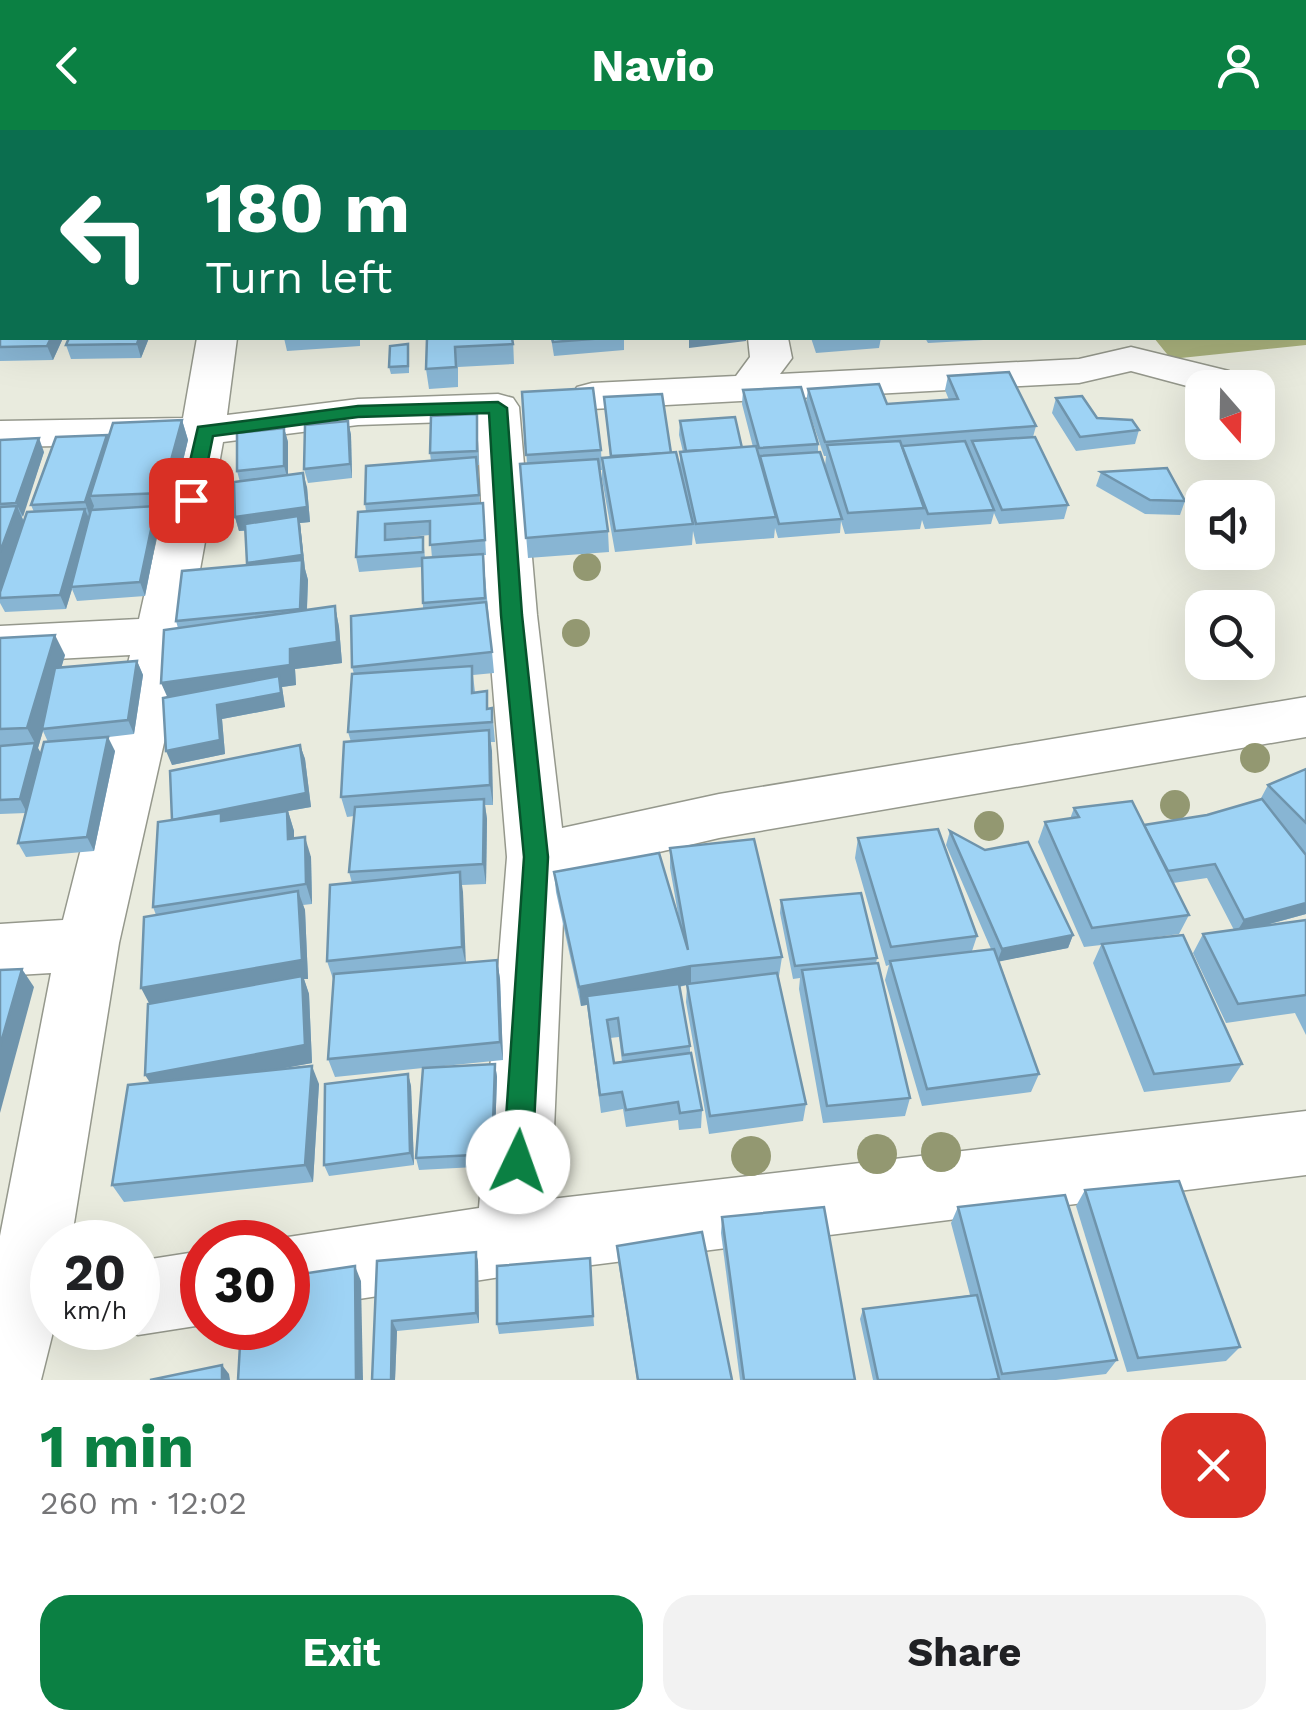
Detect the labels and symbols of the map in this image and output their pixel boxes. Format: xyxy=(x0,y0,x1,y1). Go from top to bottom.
north arrow xyxy=(1185,370,1275,460)
pin xyxy=(149,458,234,543)
position arrow xyxy=(466,1110,570,1214)
speed limit sign: 30 xyxy=(180,1220,310,1350)

